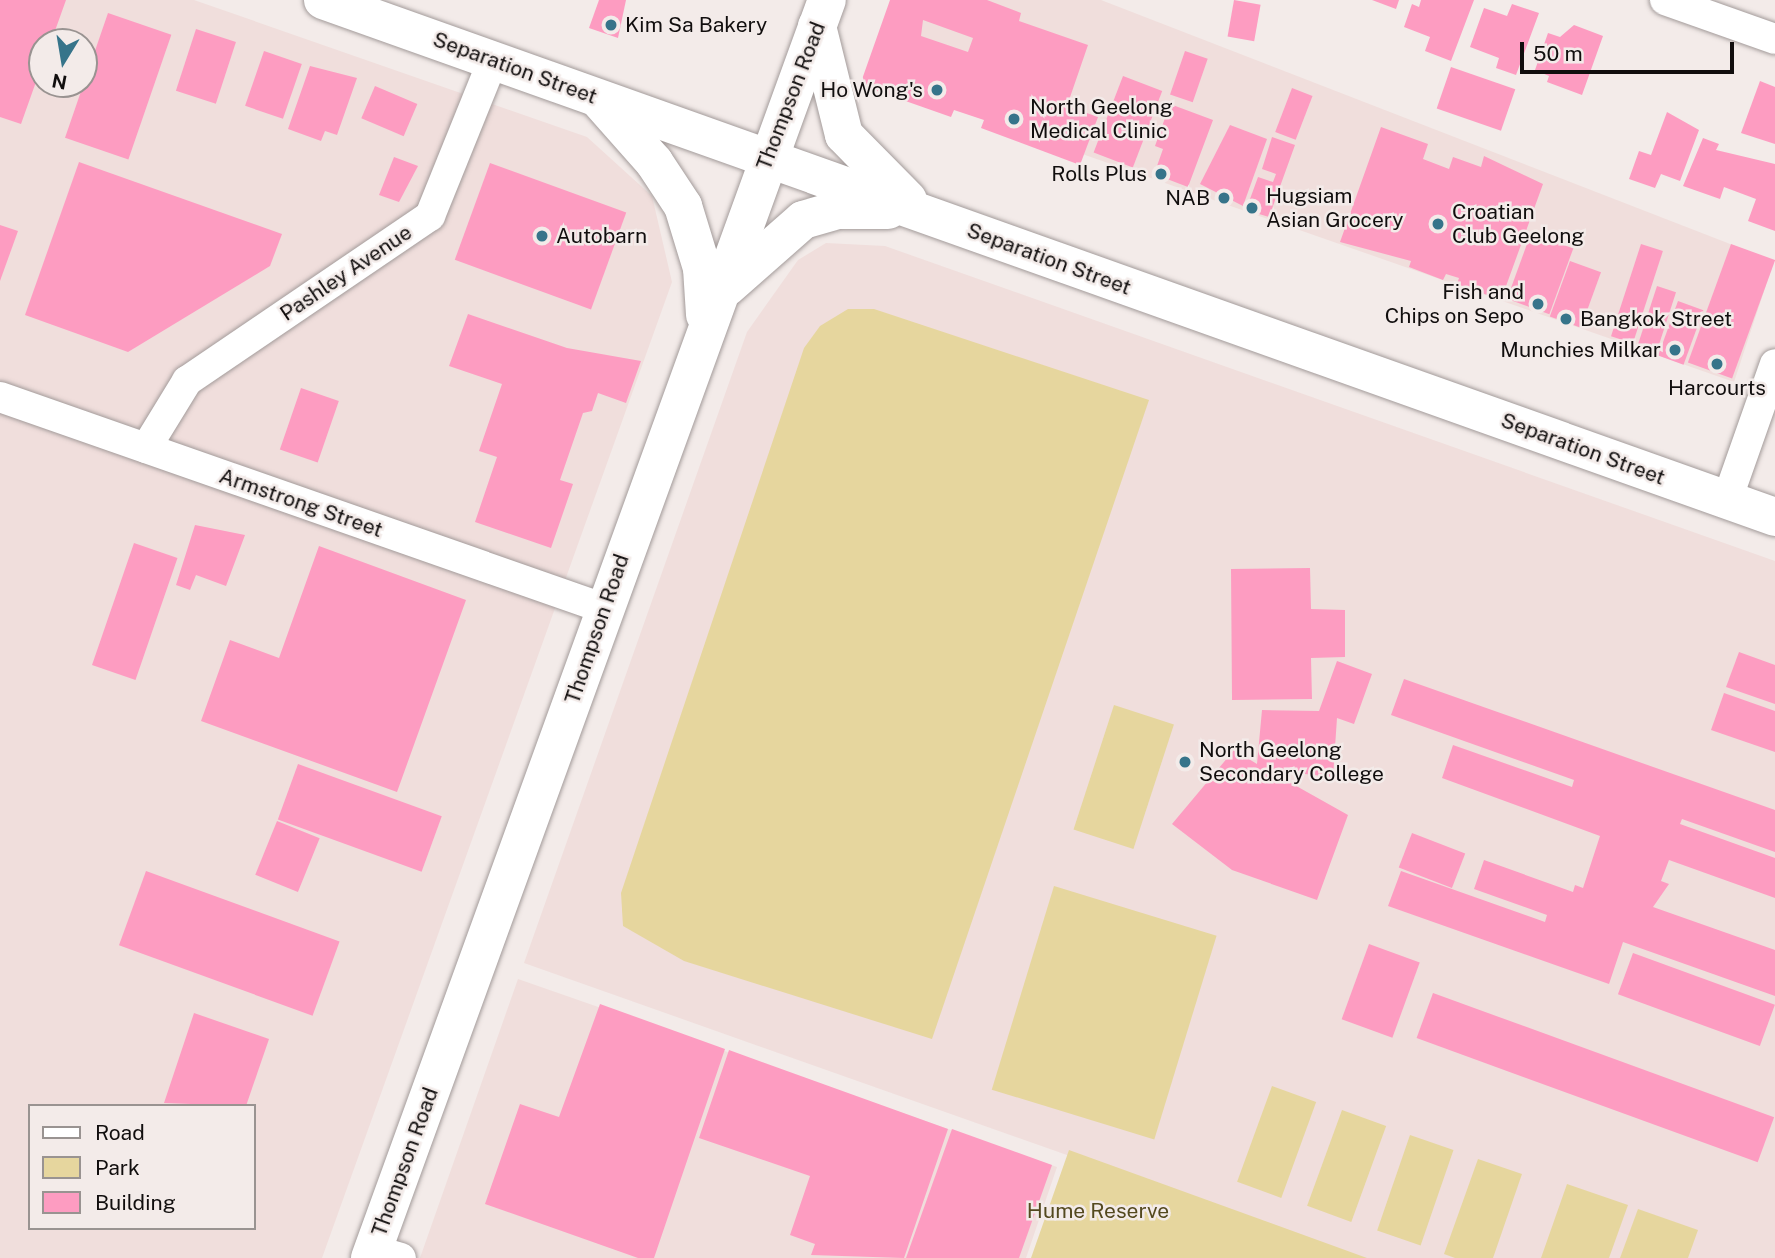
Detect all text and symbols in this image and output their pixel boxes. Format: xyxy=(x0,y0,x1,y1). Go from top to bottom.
place label: Kim Sa Bakery xyxy=(625,12,767,38)
marker: Kim Sa Bakery xyxy=(603,17,619,33)
street label: Thompson Road xyxy=(751,18,831,174)
street label: Separation Street xyxy=(430,27,600,109)
north arrow xyxy=(28,28,98,98)
scale bar xyxy=(1523,28,1736,72)
text: 50 m xyxy=(1533,41,1583,66)
text: N xyxy=(50,69,69,94)
place label: Ho Wong's xyxy=(820,77,923,103)
marker: Ho Wong's xyxy=(929,82,945,98)
place label: North Geelong Medical Clinic xyxy=(1030,94,1173,144)
marker: North Geelong Medical Clinic xyxy=(1004,109,1024,129)
place label: Rolls Plus xyxy=(1051,161,1147,187)
marker: Rolls Plus xyxy=(1153,166,1169,182)
place label: Hugsiam Asian Grocery xyxy=(1266,183,1404,233)
place label: NAB xyxy=(1165,185,1210,211)
marker: NAB xyxy=(1216,190,1232,206)
place label: Croatian Club Geelong xyxy=(1452,199,1585,249)
marker: Hugsiam Asian Grocery xyxy=(1244,200,1260,216)
marker: Croatian Club Geelong xyxy=(1430,216,1446,232)
street label: Separation Street xyxy=(964,218,1134,300)
street label: Pashley Avenue xyxy=(275,220,417,326)
place label: Autobarn xyxy=(556,223,647,249)
marker: Autobarn xyxy=(534,228,550,244)
place label: Fish and Chips on Sepo xyxy=(1384,279,1524,329)
marker: Fish and Chips on Sepo xyxy=(1530,296,1546,312)
place label: Bangkok Street xyxy=(1580,306,1732,332)
marker: Bangkok Street xyxy=(1558,311,1574,327)
place label: Munchies Milkar xyxy=(1500,337,1661,363)
marker: Munchies Milkar xyxy=(1667,342,1683,358)
marker: Harcourts xyxy=(1709,356,1725,372)
place label: Harcourts xyxy=(1668,375,1766,401)
street label: Separation Street xyxy=(1498,408,1668,490)
street label: Armstrong Street xyxy=(216,463,386,543)
street label: Thompson Road xyxy=(560,551,634,707)
place label: North Geelong Secondary College xyxy=(1199,737,1384,787)
marker: North Geelong Secondary College xyxy=(1177,754,1193,770)
street label: Thompson Road xyxy=(366,1084,444,1240)
legend xyxy=(28,1104,256,1230)
text: Road xyxy=(95,1120,145,1145)
text: Park xyxy=(95,1155,140,1180)
text: Building xyxy=(95,1190,176,1215)
park label: Hume Reserve xyxy=(1027,1198,1169,1224)

